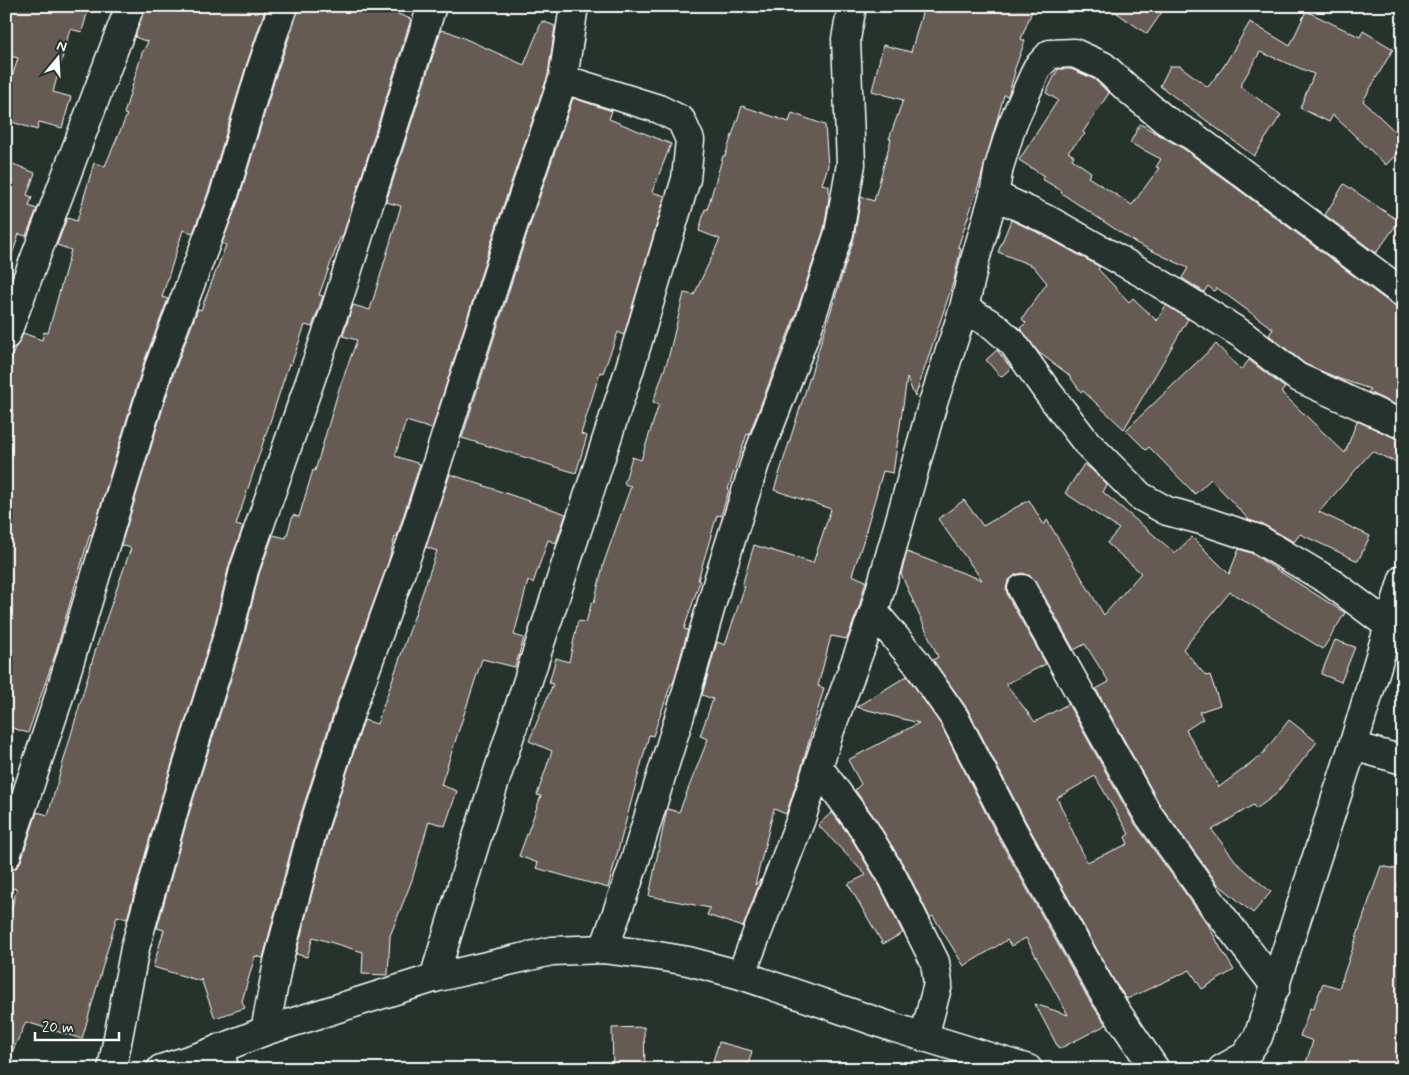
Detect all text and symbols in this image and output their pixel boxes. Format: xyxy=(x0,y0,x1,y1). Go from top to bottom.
north arrow xyxy=(32,32,82,82)
text: N xyxy=(54,37,69,57)
scale bar xyxy=(35,1010,119,1042)
text: 20 m xyxy=(42,1018,74,1038)

